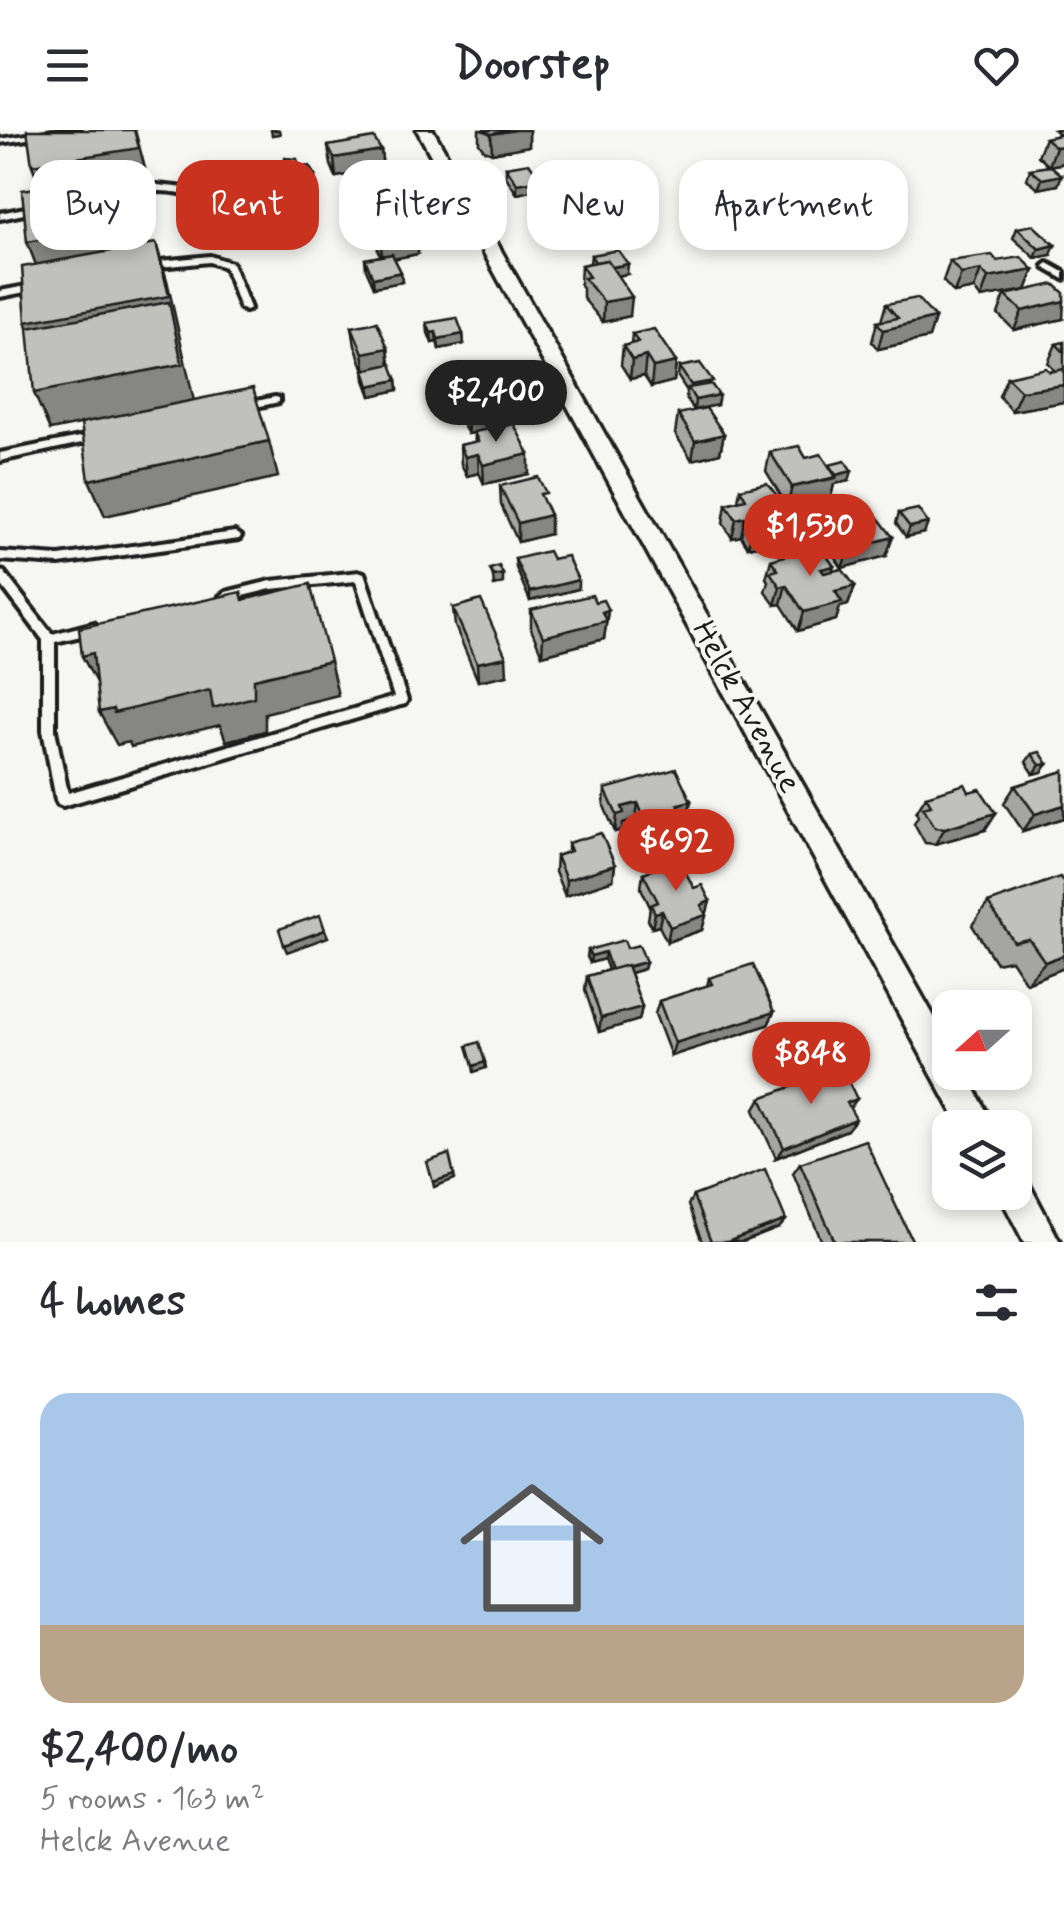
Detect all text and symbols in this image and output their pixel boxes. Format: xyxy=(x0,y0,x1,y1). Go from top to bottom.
text: Doorstep xyxy=(453,36,611,95)
icon: menu xyxy=(40,38,95,93)
icon: heart xyxy=(969,38,1024,93)
chip: Buy xyxy=(30,160,156,250)
chip: Rent xyxy=(176,160,319,250)
chip: Filters xyxy=(339,160,507,250)
chip: New xyxy=(527,160,659,250)
chip: Apartment xyxy=(679,160,908,250)
pin: $2,400 xyxy=(415,360,577,445)
text: $2,400 xyxy=(447,371,545,413)
pin: $1,530 xyxy=(729,494,891,579)
text: $1,530 xyxy=(766,505,854,547)
street label: Helck Avenue xyxy=(681,613,811,801)
pin: $692 xyxy=(617,809,735,894)
text: $692 xyxy=(639,820,713,862)
north arrow xyxy=(932,990,1032,1090)
map controls xyxy=(932,990,1032,1210)
pin: $848 xyxy=(752,1022,870,1107)
text: $848 xyxy=(774,1033,848,1075)
button: layers xyxy=(932,1110,1032,1210)
text: 4 homes xyxy=(40,1275,186,1330)
icon: filters xyxy=(969,1275,1024,1330)
icon: home xyxy=(442,1458,622,1638)
text: $2,400/mo xyxy=(40,1723,238,1778)
text: 5 rooms · 163 m² xyxy=(40,1778,265,1820)
text: Helck Avenue xyxy=(40,1820,231,1862)

